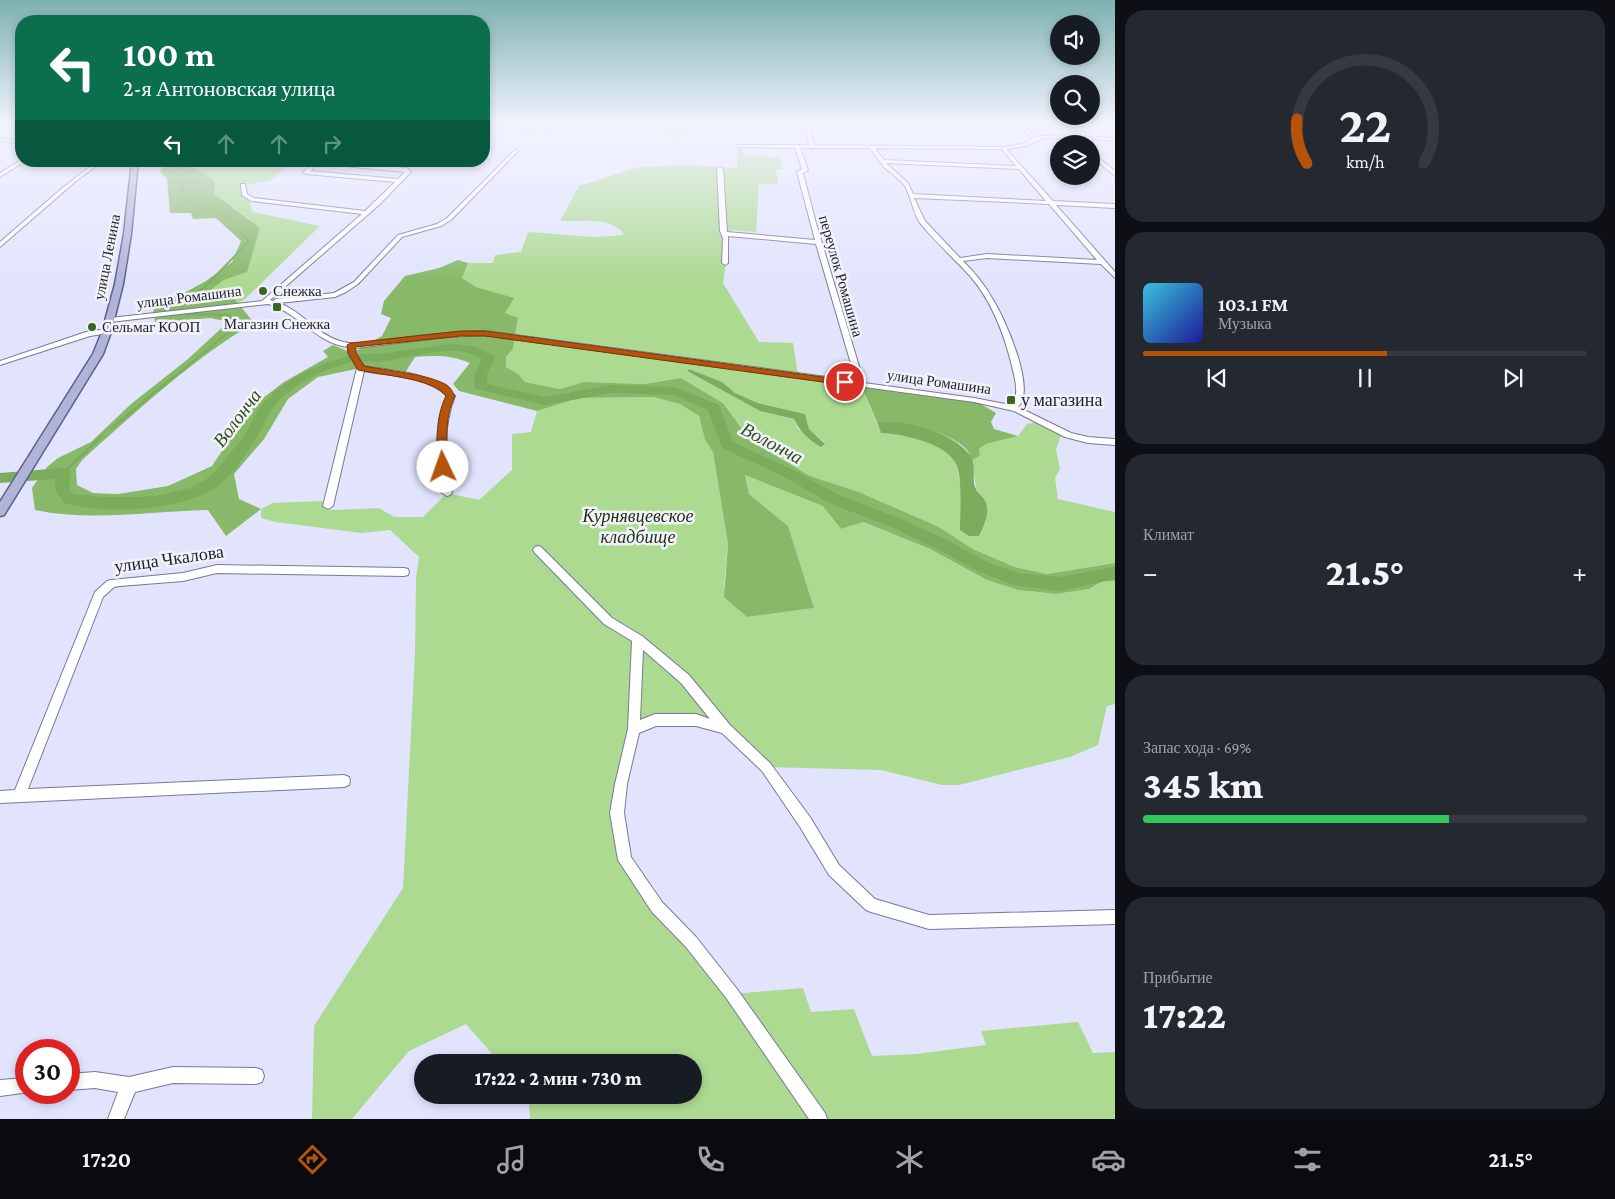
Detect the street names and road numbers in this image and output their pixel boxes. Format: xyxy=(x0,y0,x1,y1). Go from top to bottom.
street label: улица Ленина xyxy=(91,212,123,301)
street label: переулок Ромашина xyxy=(816,213,866,339)
street label: улица Ромашина xyxy=(136,283,243,311)
street label: улица Ромашина xyxy=(886,367,993,397)
street label: улица Чкалова xyxy=(113,541,225,577)

